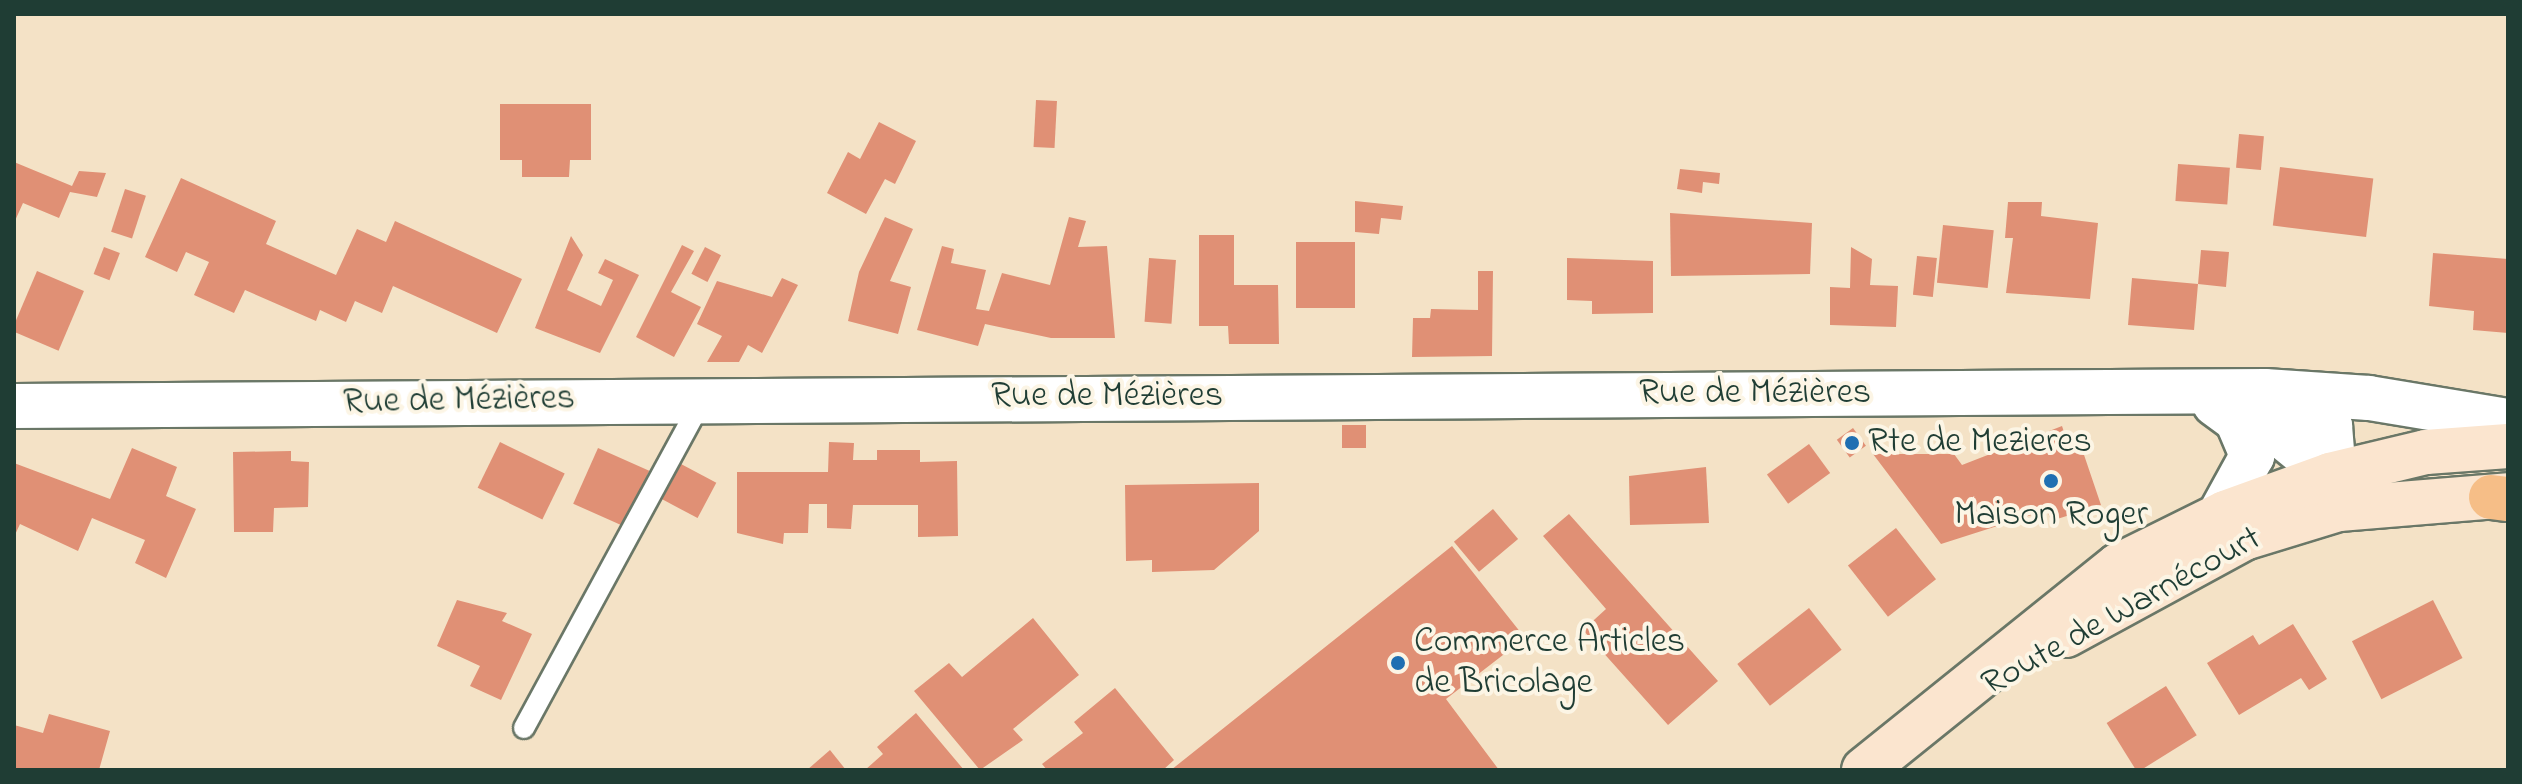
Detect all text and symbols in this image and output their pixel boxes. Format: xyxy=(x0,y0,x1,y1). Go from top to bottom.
street label: Rue de Mézières xyxy=(1639,372,1871,416)
street label: Rue de Mézières xyxy=(991,375,1223,419)
street label: Rue de Mézières xyxy=(343,377,575,425)
place label: Rte de Mezieres xyxy=(1868,421,2092,465)
marker: Rte de Mezieres xyxy=(1843,434,1861,452)
marker: Maison Roger xyxy=(2042,472,2060,490)
place label: Maison Roger xyxy=(1954,494,2148,538)
street label: Route de Warnécourt xyxy=(1975,517,2269,707)
place label: Commerce Articles de Bricolage xyxy=(1414,620,1685,705)
marker: Commerce Articles de Bricolage xyxy=(1389,654,1407,672)

